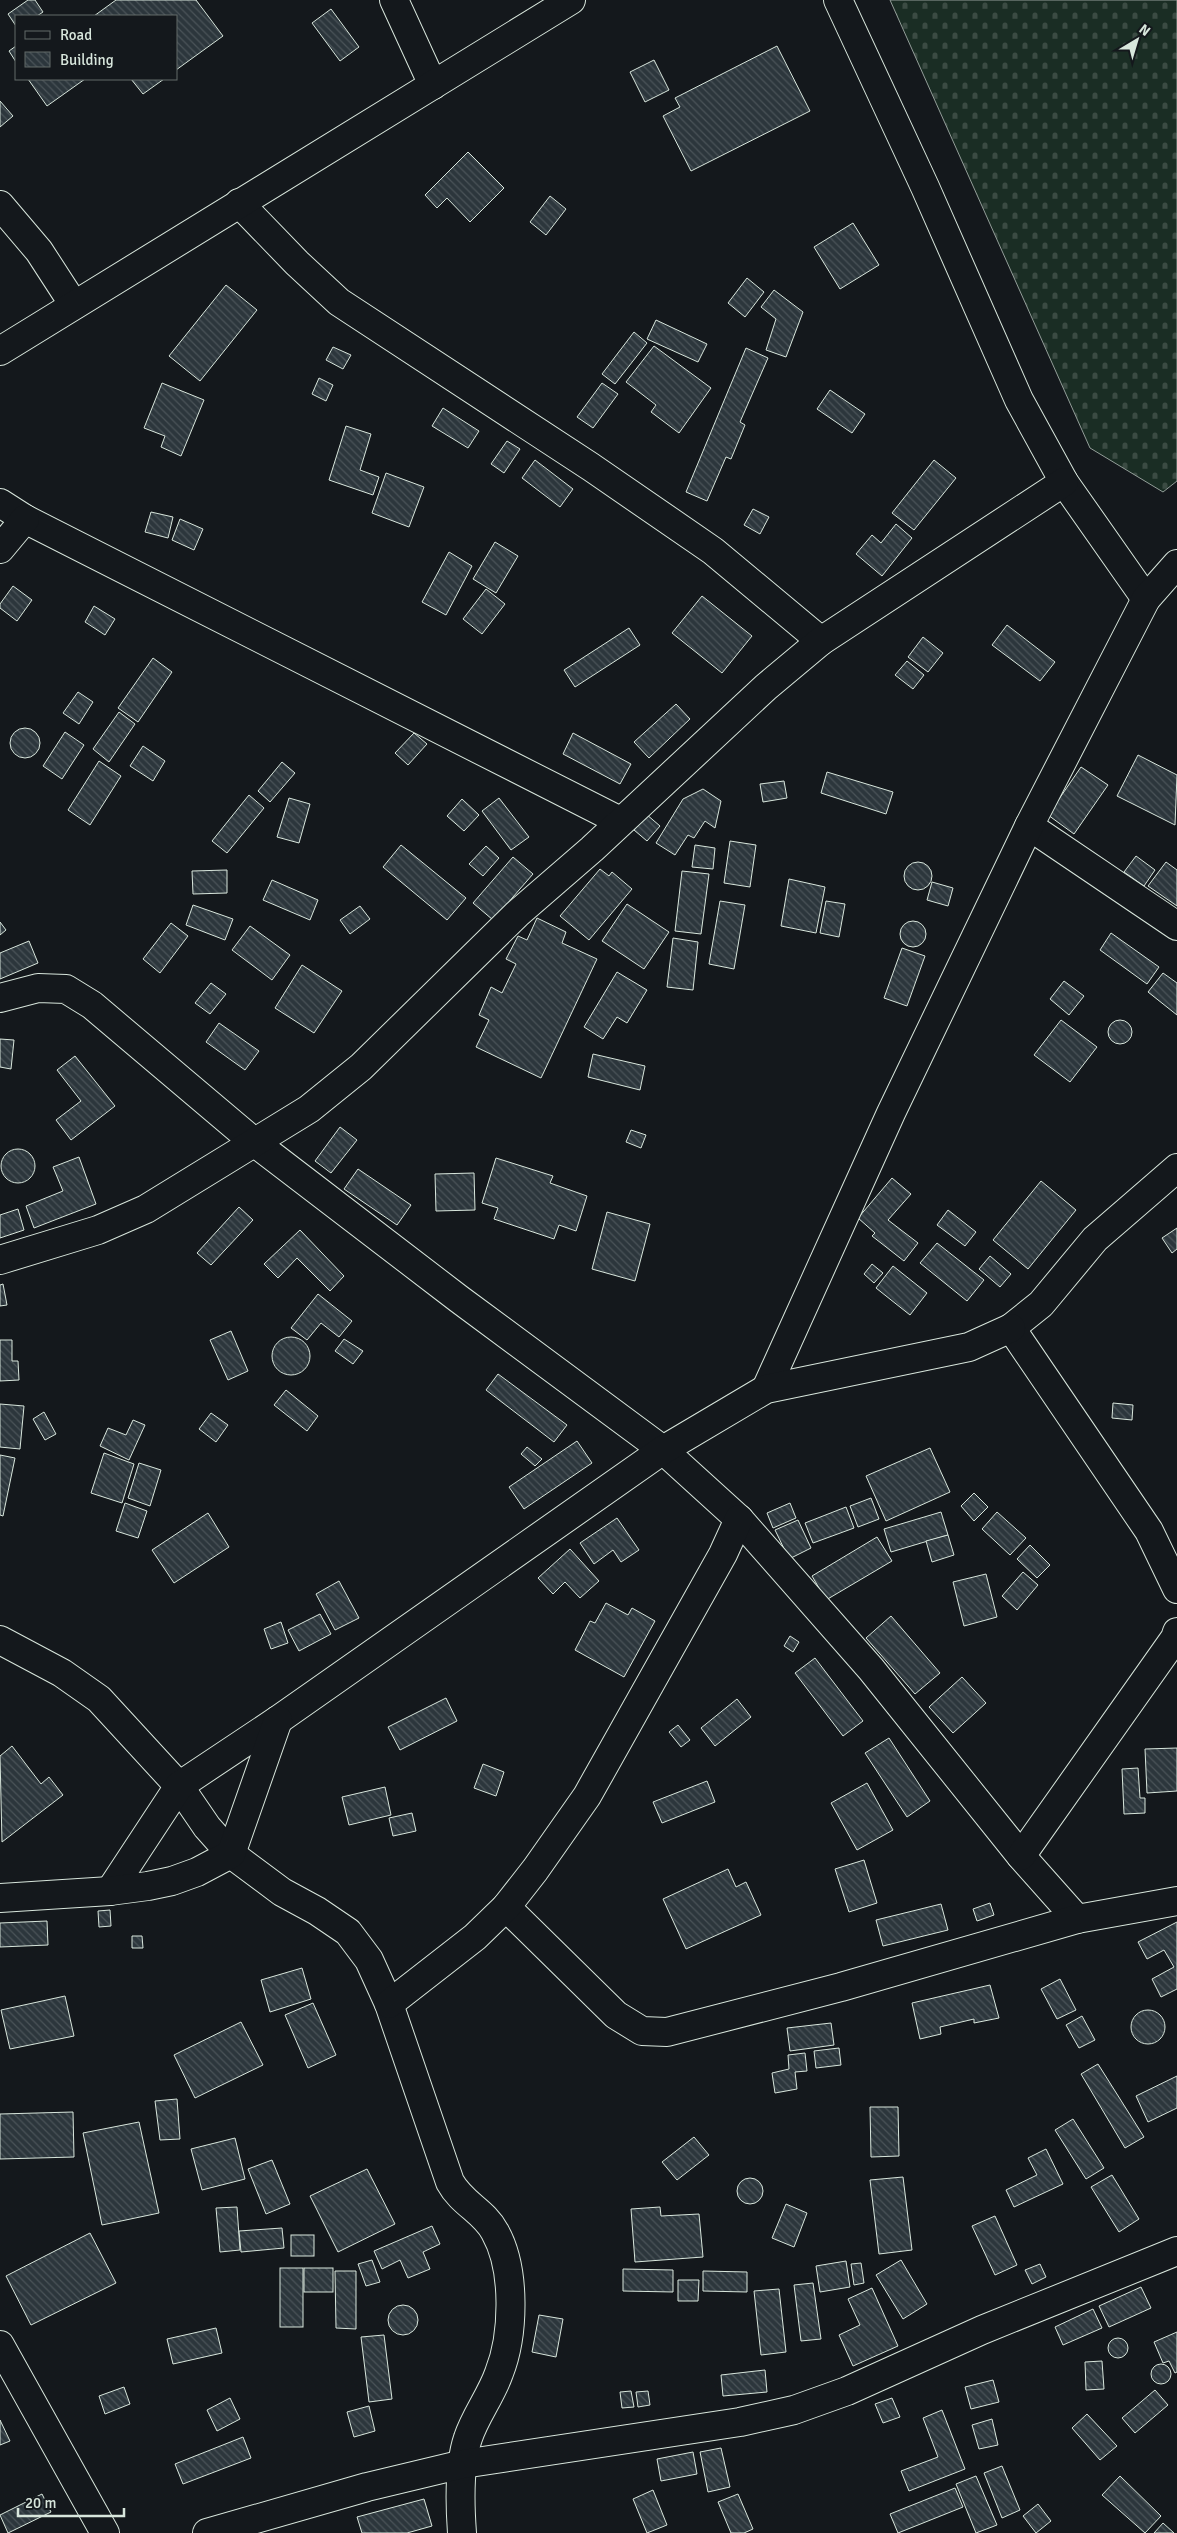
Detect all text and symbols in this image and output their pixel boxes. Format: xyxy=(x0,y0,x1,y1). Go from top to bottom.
legend xyxy=(15,15,178,80)
north arrow xyxy=(1112,15,1162,65)
text: N xyxy=(1136,20,1154,40)
text: Road xyxy=(60,26,92,44)
text: Building xyxy=(60,51,114,69)
scale bar xyxy=(18,2486,124,2518)
text: 20 m xyxy=(25,2494,56,2512)

